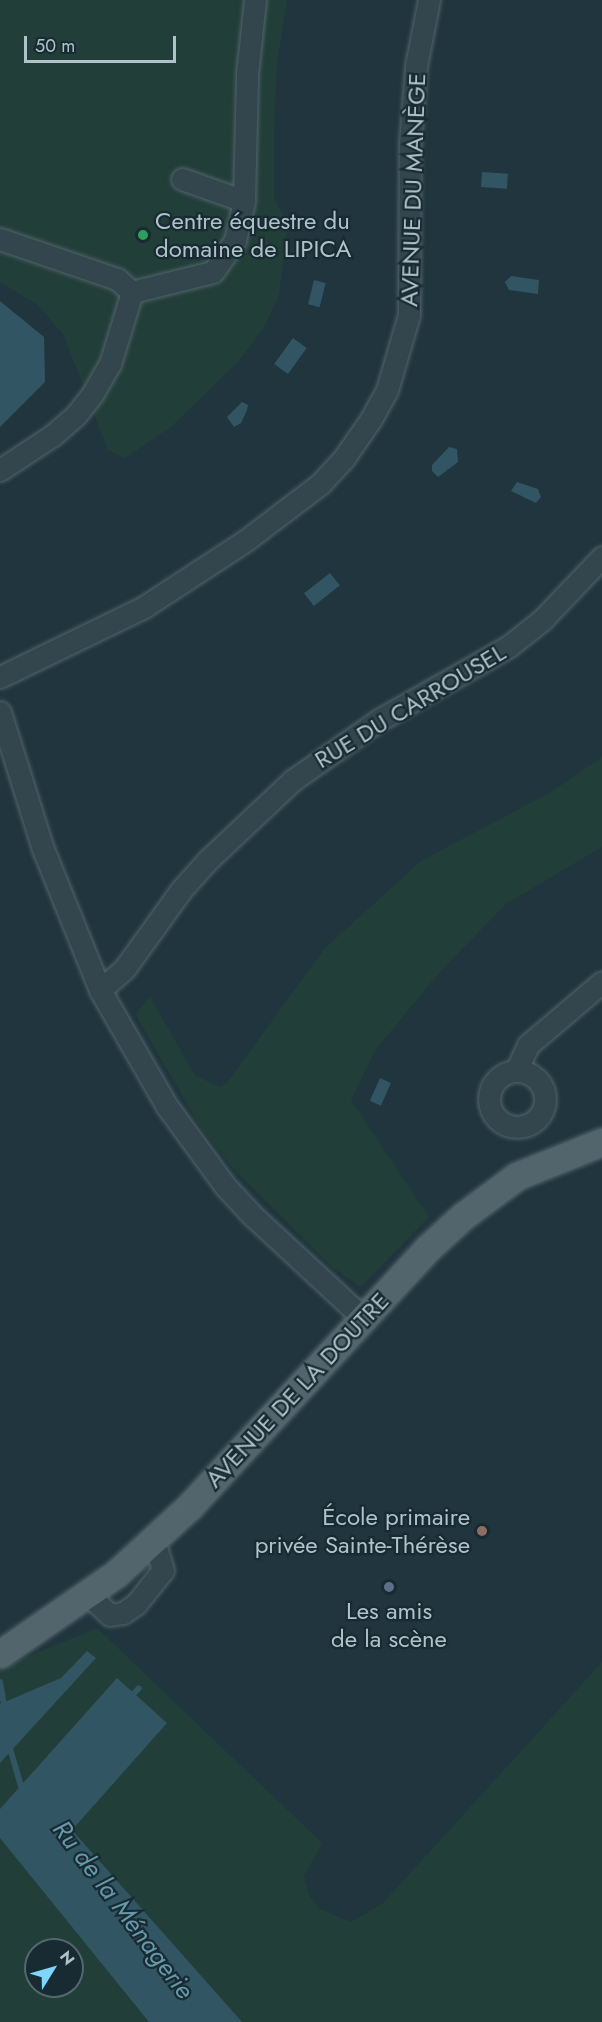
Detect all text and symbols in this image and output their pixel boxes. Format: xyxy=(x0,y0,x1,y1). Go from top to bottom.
scale bar xyxy=(27,24,178,62)
text: 50 m xyxy=(35,33,75,59)
street label: AVENUE DU MANÈGE xyxy=(395,73,431,307)
place label: Centre équestre du domaine de LIPICA xyxy=(155,207,351,263)
marker: Centre équestre du domaine de LIPICA xyxy=(136,228,150,242)
street label: RUE DU CARROUSEL xyxy=(309,638,511,774)
street label: AVENUE DE LA DOUTRE xyxy=(199,1287,395,1493)
place label: École primaire privée Sainte-Thérèse xyxy=(255,1503,470,1559)
marker: École primaire privée Sainte-Thérèse xyxy=(475,1524,489,1538)
marker: Les amis de la scène xyxy=(382,1580,396,1594)
place label: Les amis de la scène xyxy=(331,1597,447,1653)
water label: Ru de la Ménagerie xyxy=(46,1815,200,2005)
north arrow xyxy=(24,1938,84,1998)
text: N xyxy=(54,1946,80,1970)

